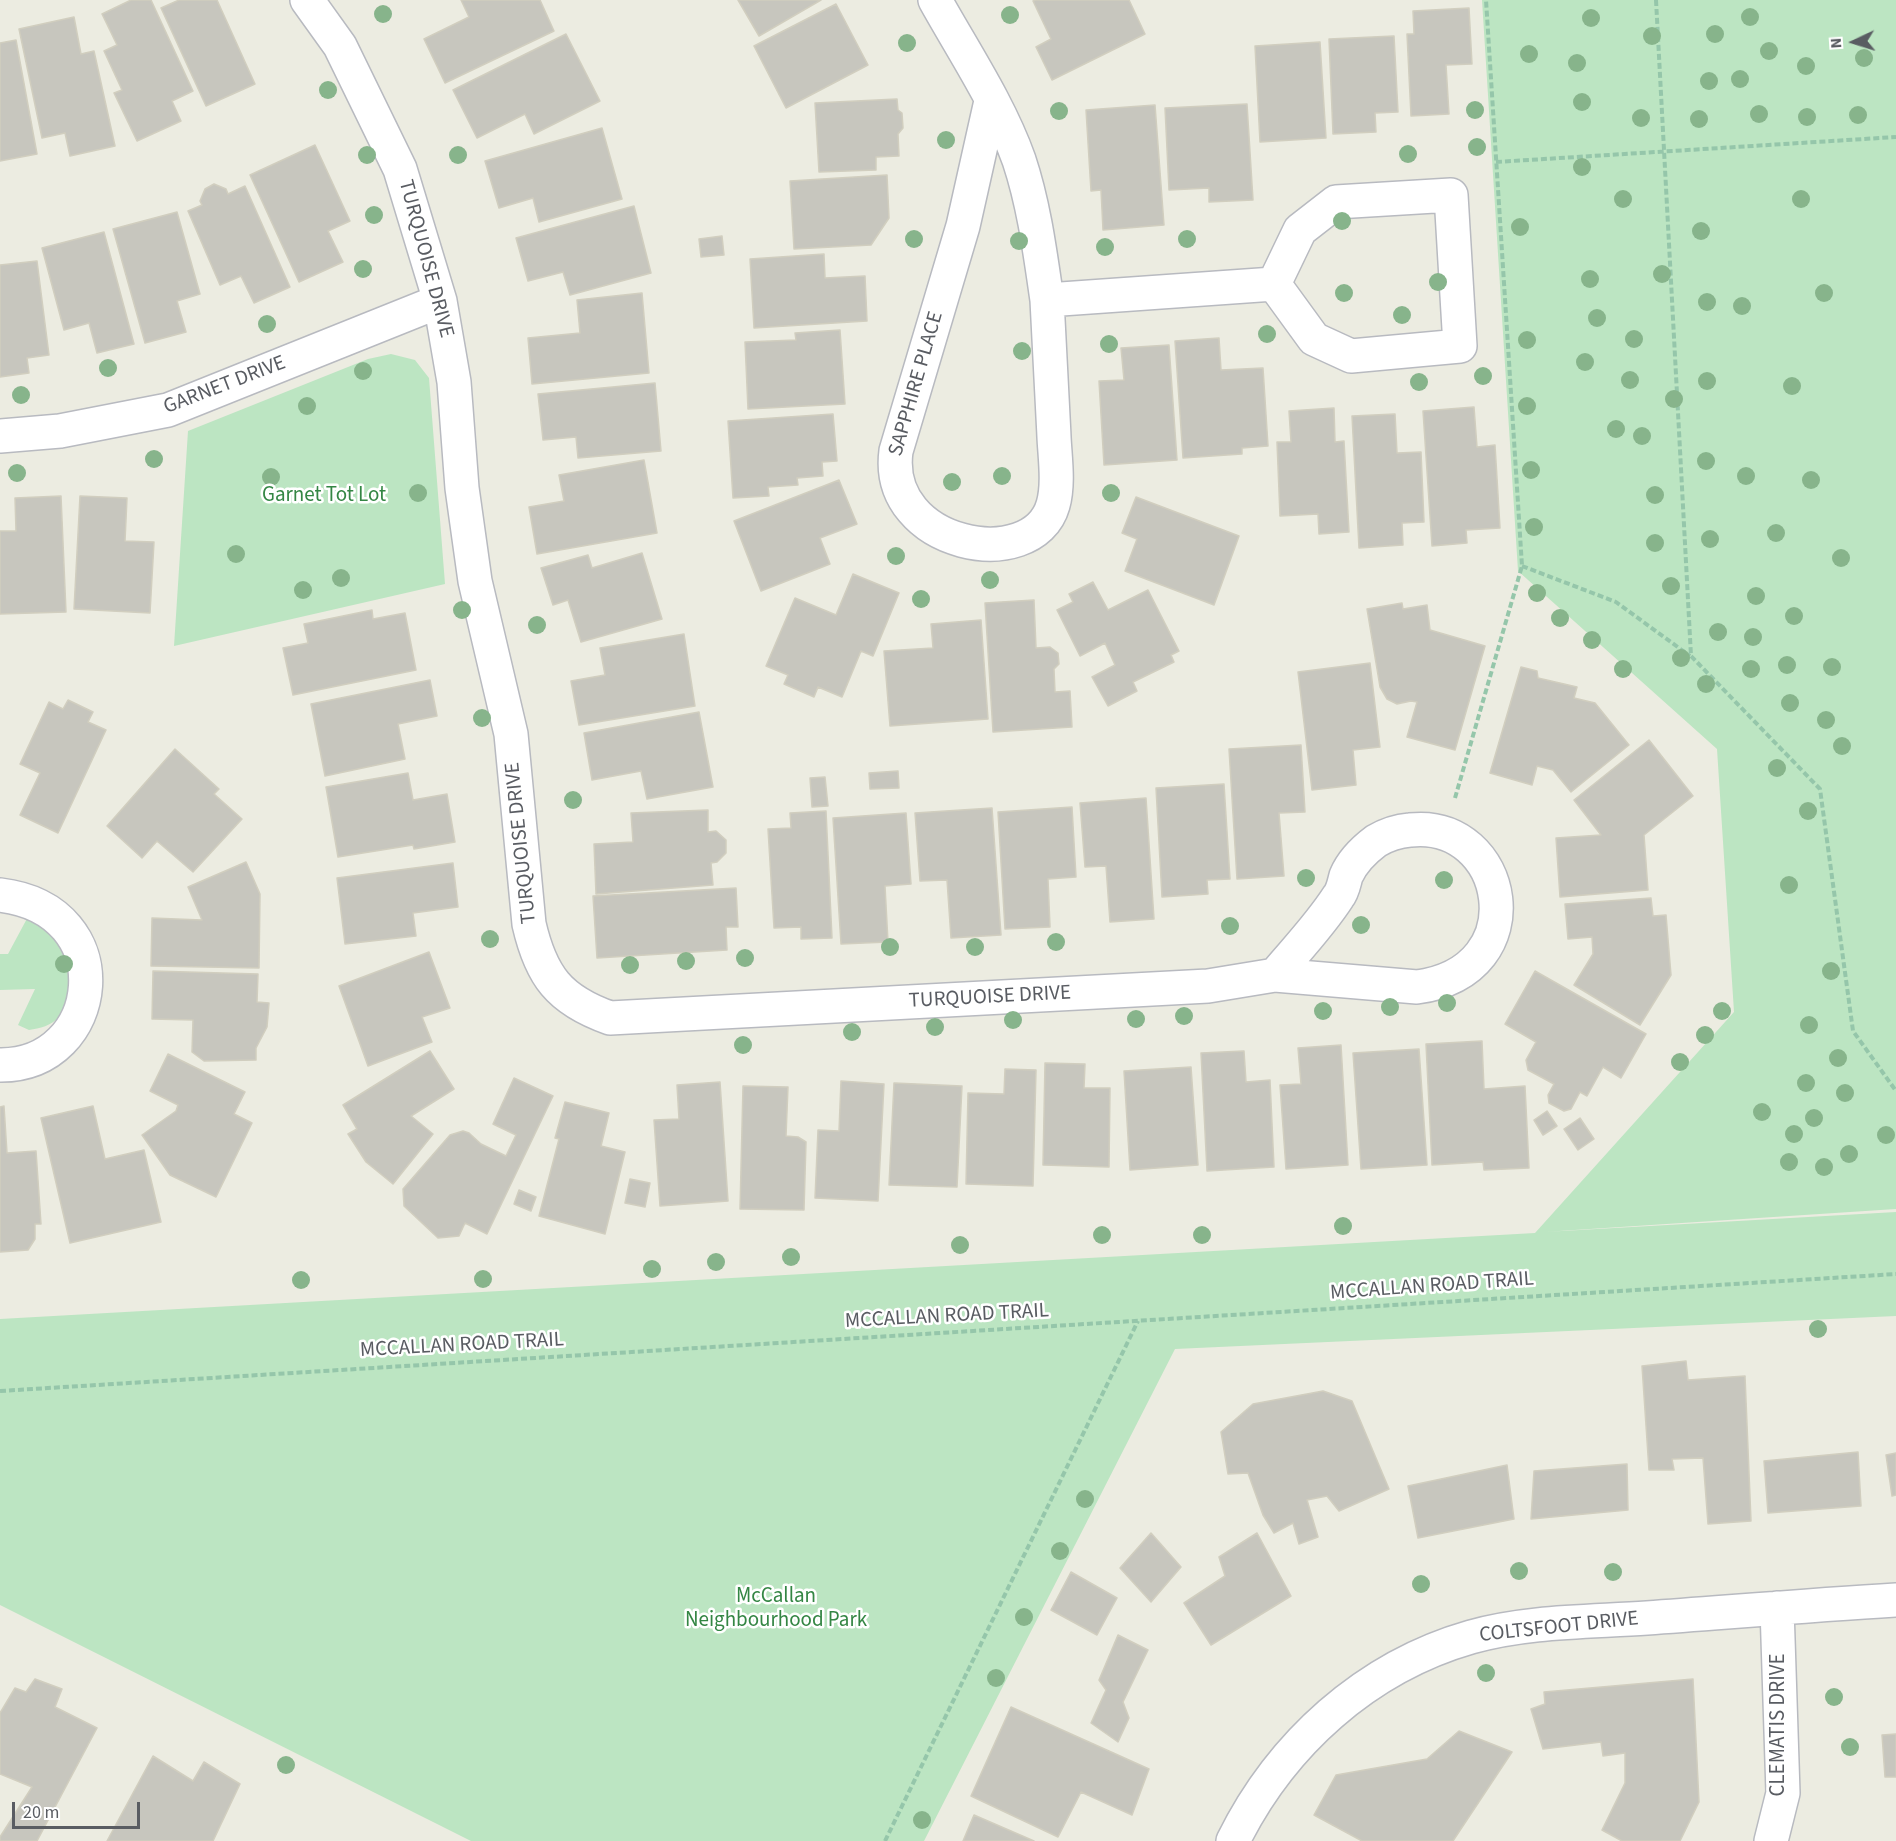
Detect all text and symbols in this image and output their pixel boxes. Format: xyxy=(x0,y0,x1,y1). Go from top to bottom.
north arrow xyxy=(1824,12,1884,72)
text: N xyxy=(1825,37,1847,49)
street label: TURQUOISE DRIVE xyxy=(392,177,458,341)
street label: SAPPHIRE PLACE xyxy=(884,309,950,459)
street label: GARNET DRIVE xyxy=(160,351,290,421)
park label: Garnet Tot Lot xyxy=(262,483,386,509)
street label: TURQUOISE DRIVE xyxy=(501,761,543,925)
street label: TURQUOISE DRIVE xyxy=(908,981,1072,1015)
street label: MCCALLAN ROAD TRAIL xyxy=(1329,1267,1535,1307)
street label: MCCALLAN ROAD TRAIL xyxy=(844,1299,1050,1335)
street label: MCCALLAN ROAD TRAIL xyxy=(359,1328,565,1364)
park label: McCallan Neighbourhood Park xyxy=(685,1584,867,1634)
street label: COLTSFOOT DRIVE xyxy=(1478,1607,1640,1649)
street label: CLEMATIS DRIVE xyxy=(1766,1653,1792,1797)
scale bar xyxy=(15,1790,142,1828)
text: 20 m xyxy=(23,1800,59,1825)

